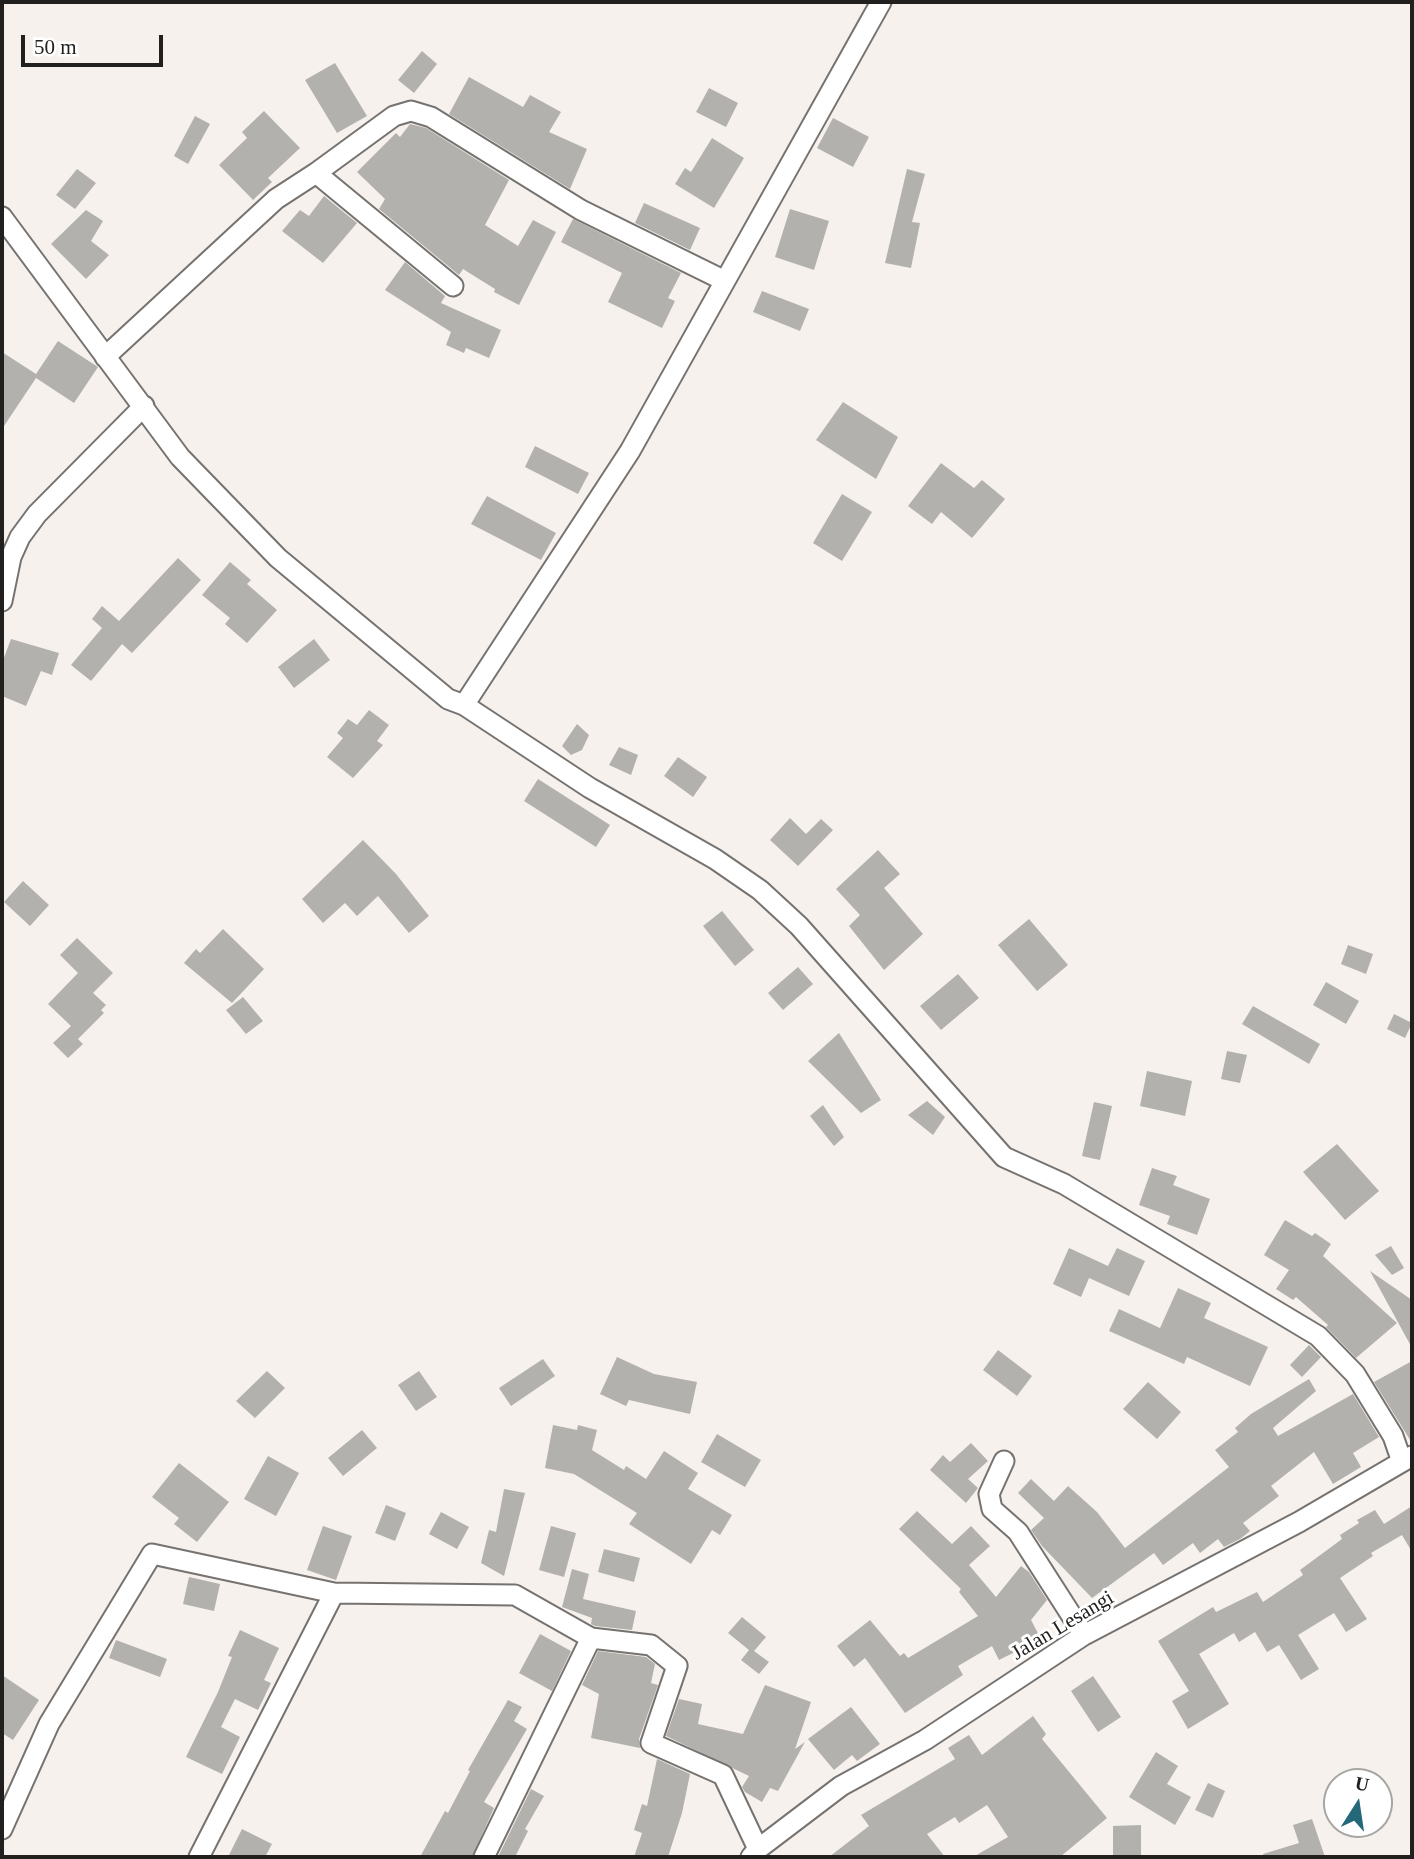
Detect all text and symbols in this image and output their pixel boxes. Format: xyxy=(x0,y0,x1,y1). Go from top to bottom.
scale bar xyxy=(24,21,166,65)
text: 50 m xyxy=(34,35,77,59)
street label: Jalan Lesangi xyxy=(1007,1586,1119,1666)
north arrow xyxy=(1323,1768,1393,1838)
text: U xyxy=(1353,1772,1371,1796)

